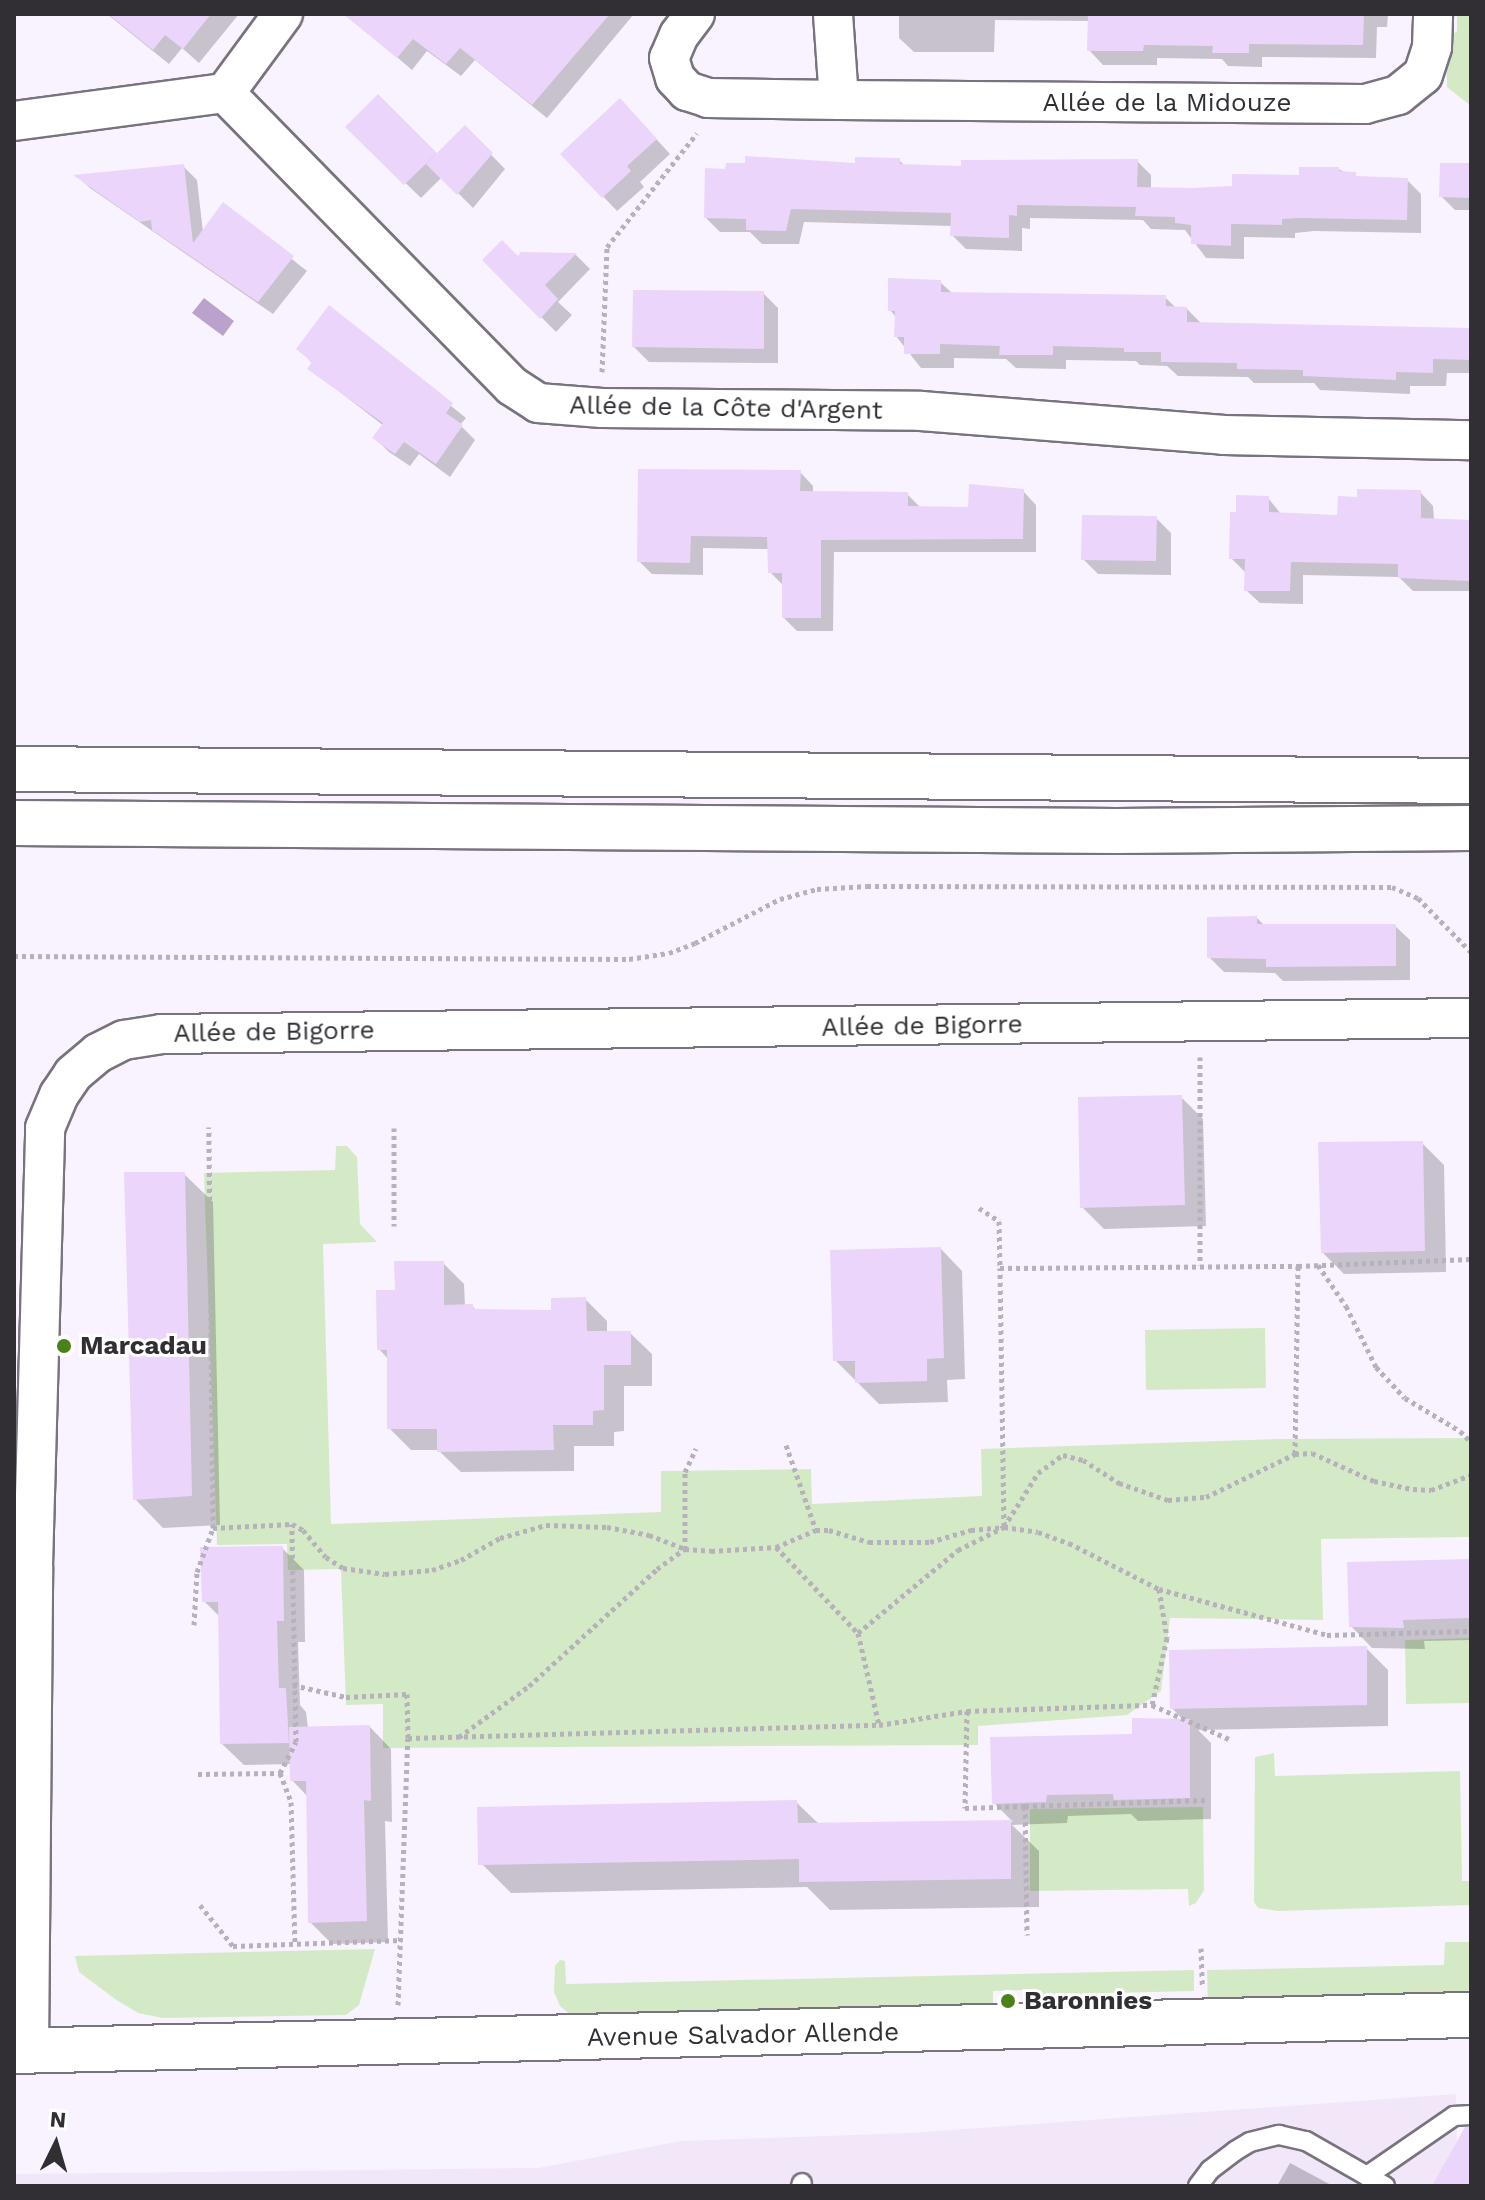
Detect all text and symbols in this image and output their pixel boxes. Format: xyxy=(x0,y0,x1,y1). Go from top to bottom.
street label: Allée de la Midouze xyxy=(1042,87,1292,119)
street label: Allée de la Côte d'Argent xyxy=(569,390,883,426)
street label: Allée de Bigorre xyxy=(821,1009,1023,1043)
street label: Allée de Bigorre xyxy=(173,1015,375,1049)
place label: Marcadau xyxy=(80,1330,207,1362)
marker: Marcadau xyxy=(55,1337,73,1355)
place label: Baronnies xyxy=(1024,1985,1152,2017)
marker: Baronnies xyxy=(999,1992,1017,2010)
street label: Avenue Salvador Allende xyxy=(586,2017,900,2053)
north arrow xyxy=(16,2104,96,2184)
text: N xyxy=(49,2106,67,2133)

